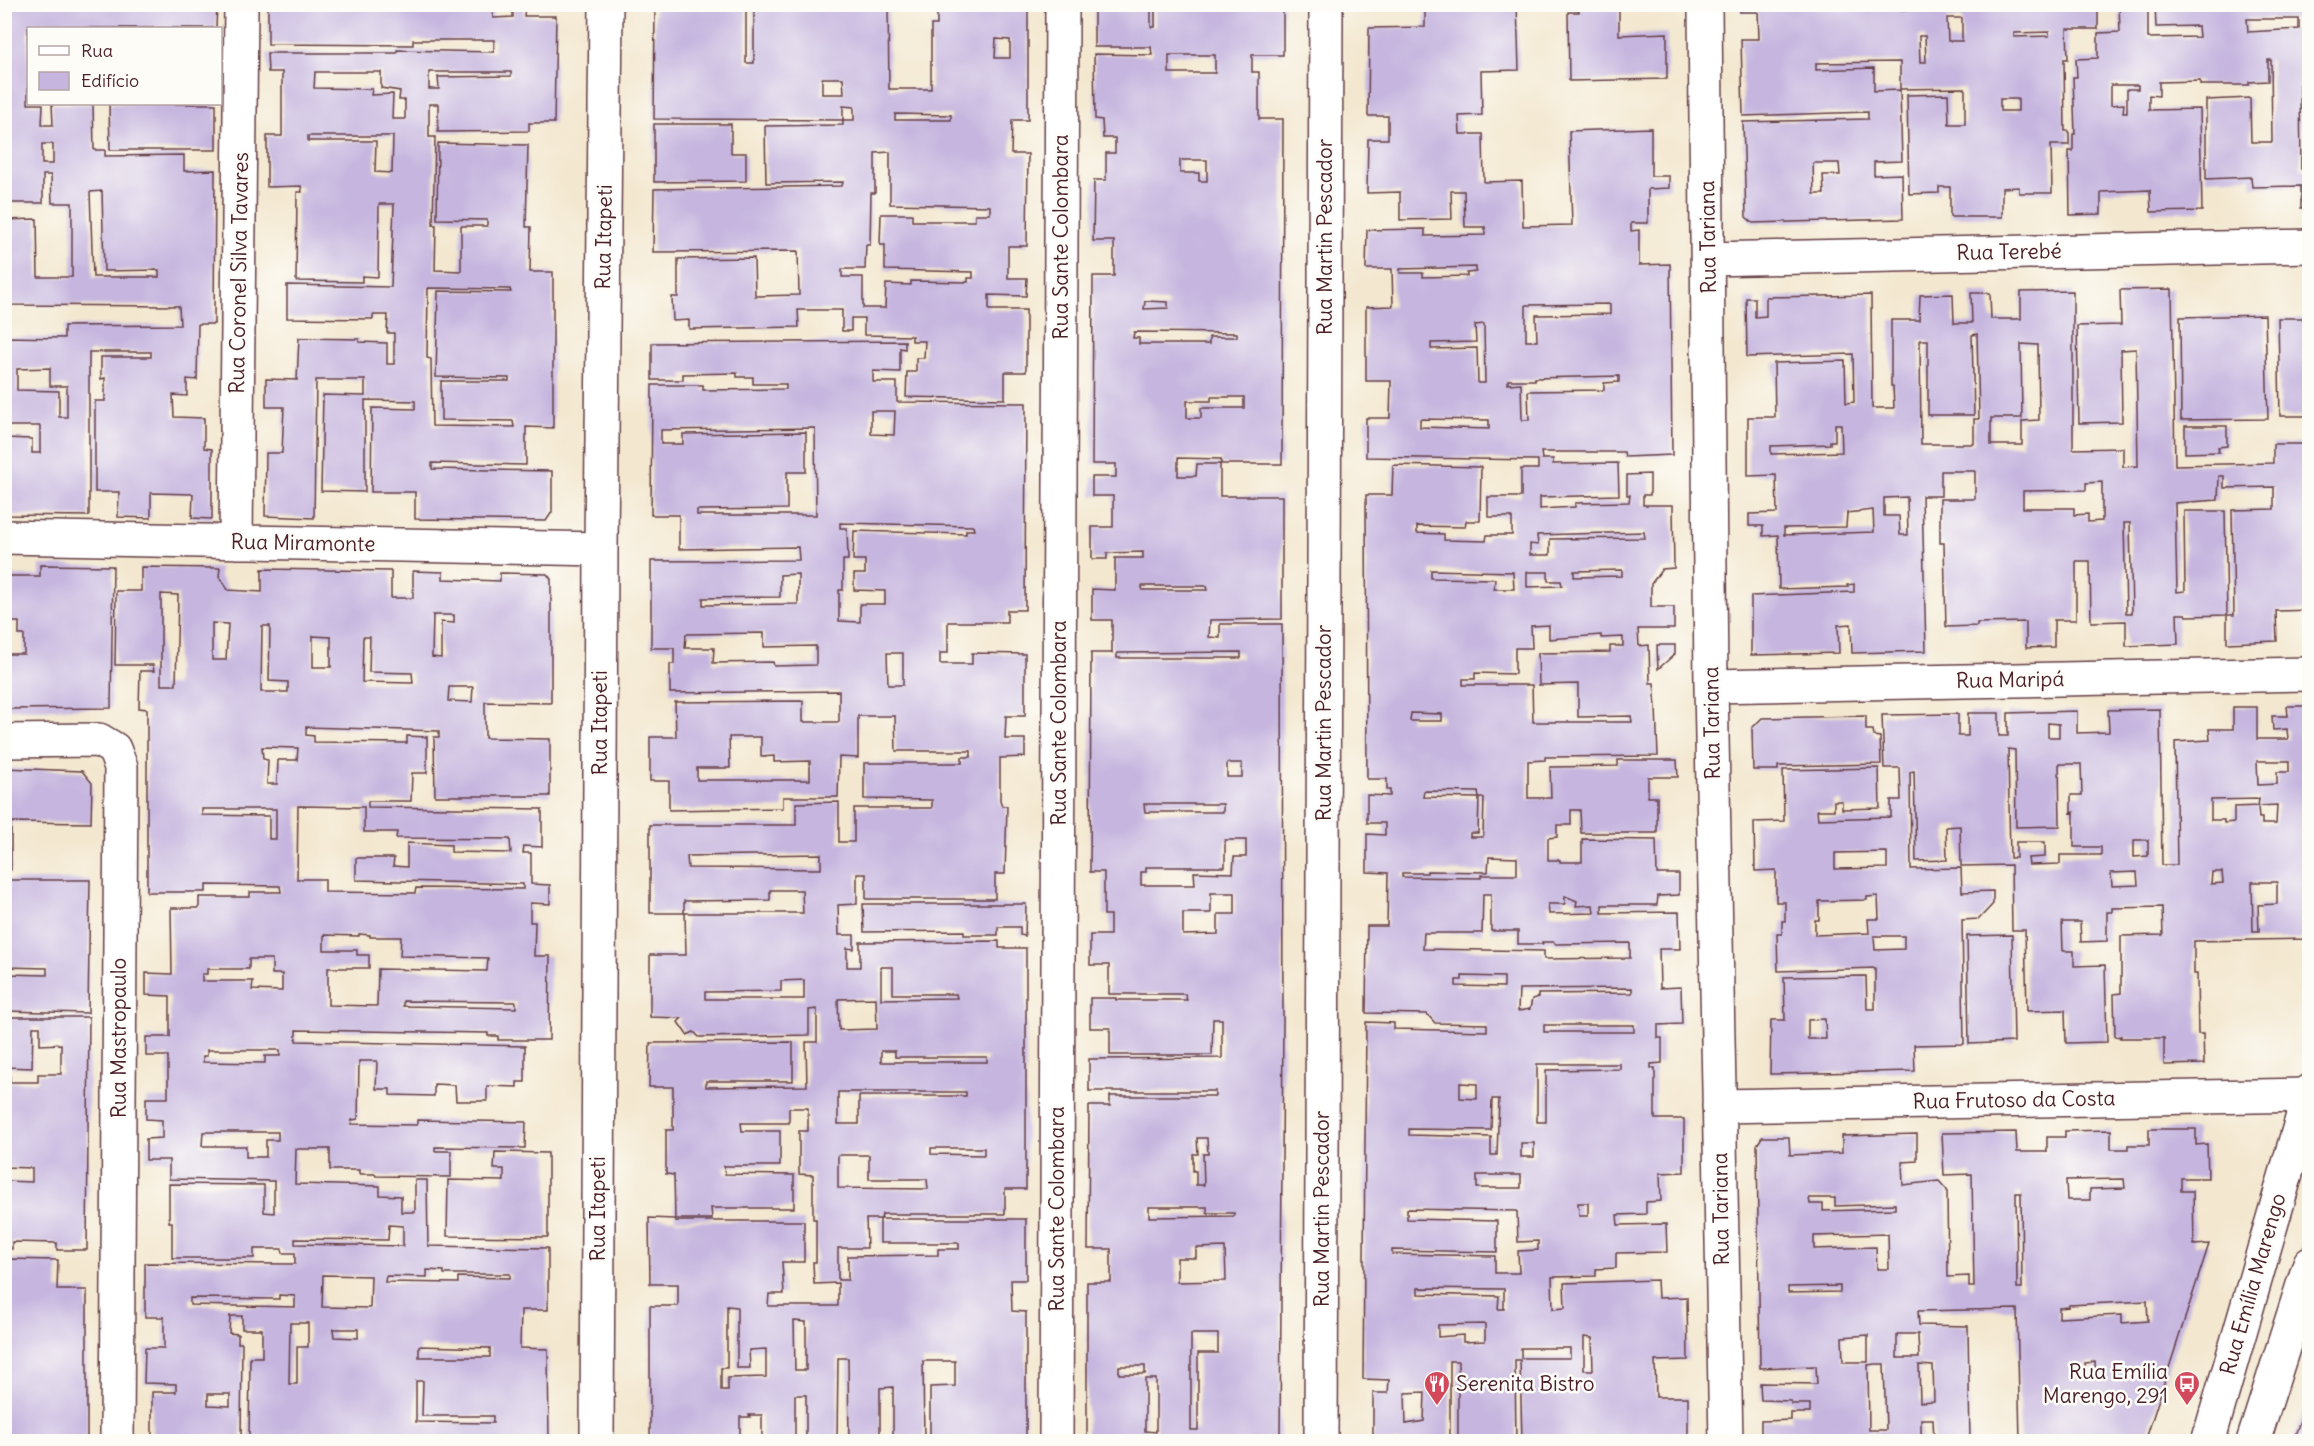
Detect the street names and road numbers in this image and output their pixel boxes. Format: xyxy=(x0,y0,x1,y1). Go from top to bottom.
street label: Rua Sante Colombara xyxy=(1047,134,1074,340)
street label: Rua Martin Pescador xyxy=(1311,138,1338,335)
street label: Rua Coronel Silva Tavares xyxy=(223,152,254,394)
street label: Rua Tariana xyxy=(1693,180,1722,294)
street label: Rua Itapeti xyxy=(589,184,618,290)
street label: Rua Terebé xyxy=(1956,237,2062,266)
street label: Rua Miramonte xyxy=(230,528,376,557)
street label: Rua Sante Colombara xyxy=(1045,620,1072,826)
street label: Rua Martin Pescador xyxy=(1310,624,1337,821)
street label: Rua Maripá xyxy=(1956,665,2064,694)
street label: Rua Tariana xyxy=(1697,666,1726,780)
street label: Rua Itapeti xyxy=(586,670,613,776)
street label: Rua Mastropaulo xyxy=(105,958,132,1118)
street label: Rua Frutoso da Costa xyxy=(1912,1084,2116,1115)
street label: Rua Sante Colombara xyxy=(1043,1106,1070,1312)
street label: Rua Martin Pescador xyxy=(1308,1110,1335,1307)
street label: Rua Tariana xyxy=(1706,1152,1735,1266)
street label: Rua Itapeti xyxy=(584,1156,611,1262)
street label: Rua Emília Marengo xyxy=(2214,1190,2291,1378)

